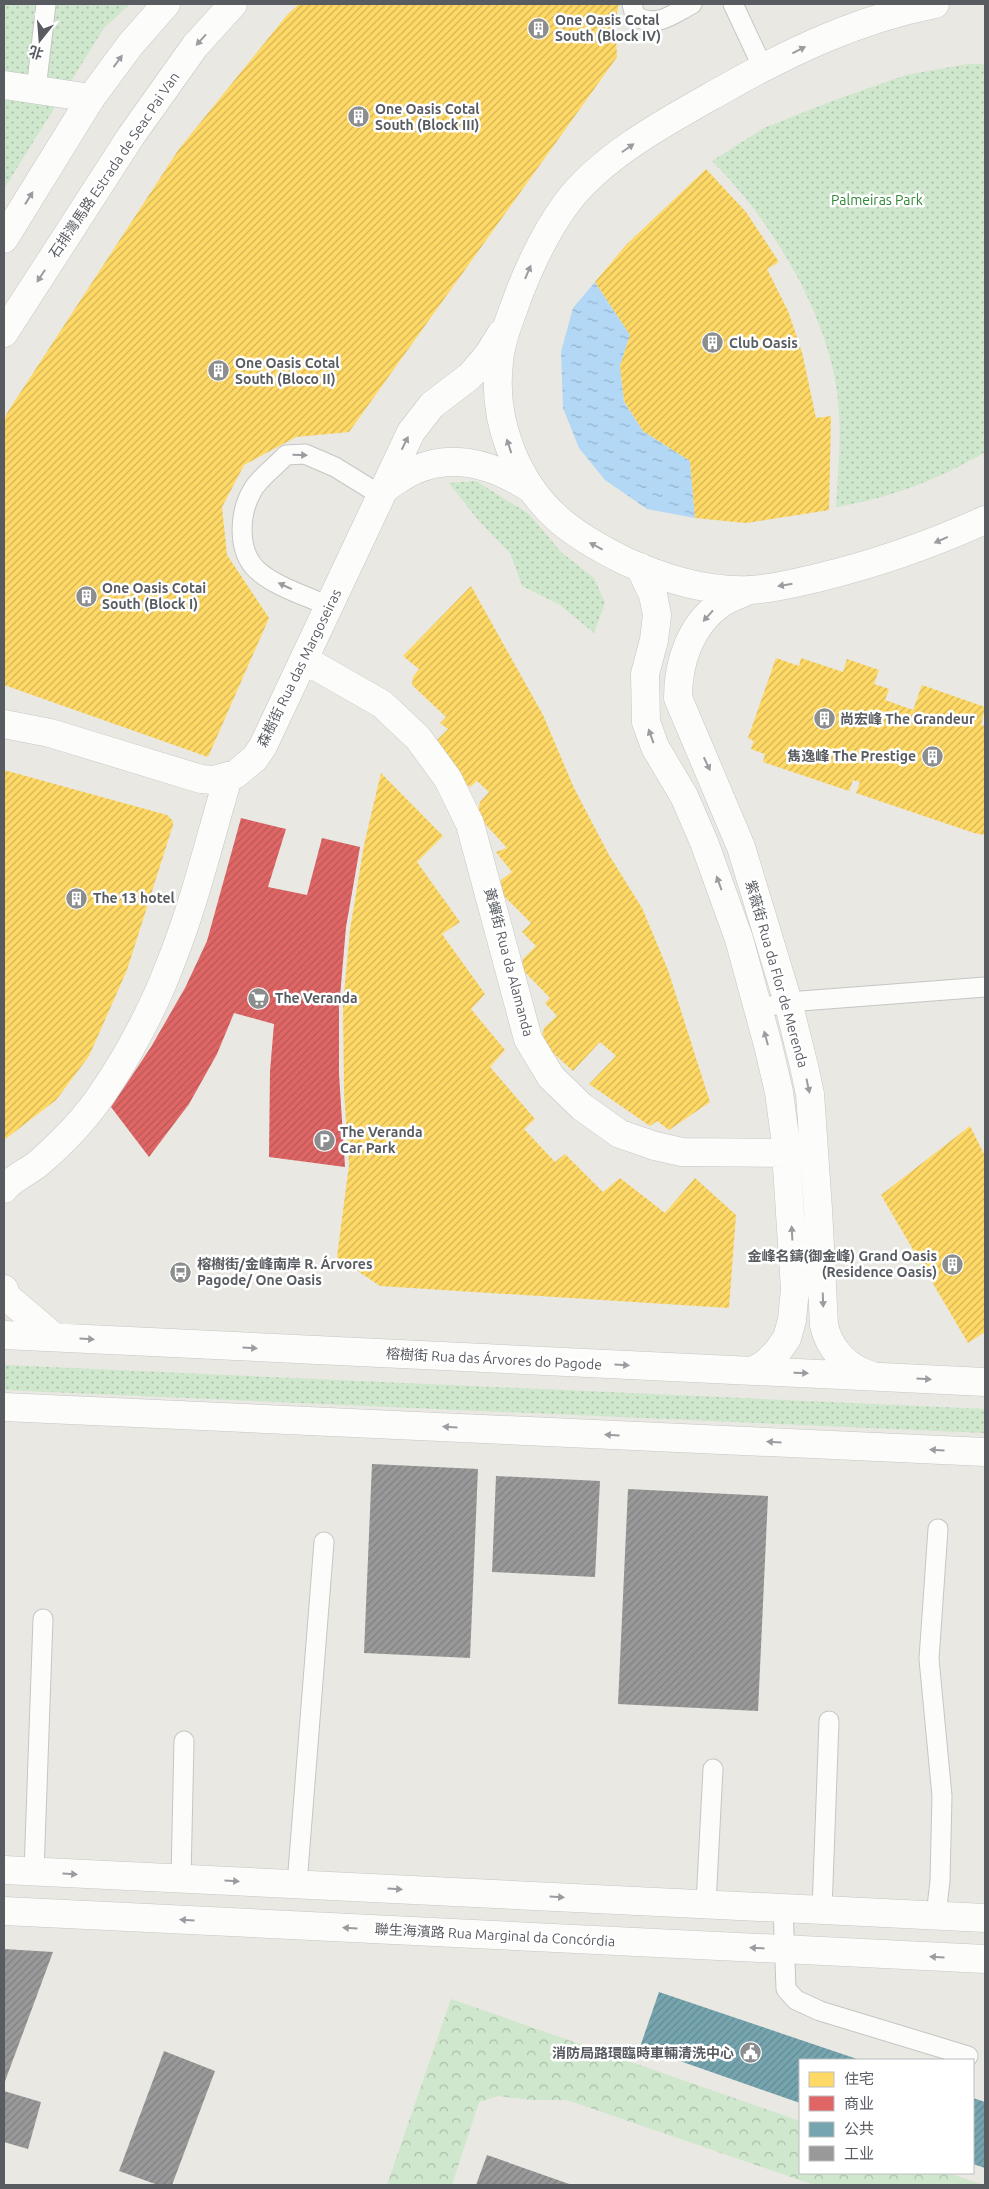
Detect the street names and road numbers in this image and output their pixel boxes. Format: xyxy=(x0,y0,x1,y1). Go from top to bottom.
street label: 石排灣馬路 Estrada de Seac Pai Van xyxy=(46,69,182,261)
street label: 森樹街 Rua das Margoseiras xyxy=(254,586,344,750)
street label: 紫薇街 Rua da Flor de Merenda xyxy=(743,879,811,1069)
street label: 黃蟬街 Rua da Alamanda xyxy=(481,886,537,1038)
street label: 榕樹街 Rua das Árvores do Pagode xyxy=(386,1344,602,1373)
street label: 聯生海濱路 Rua Marginal da Concórdia xyxy=(374,1921,616,1949)

